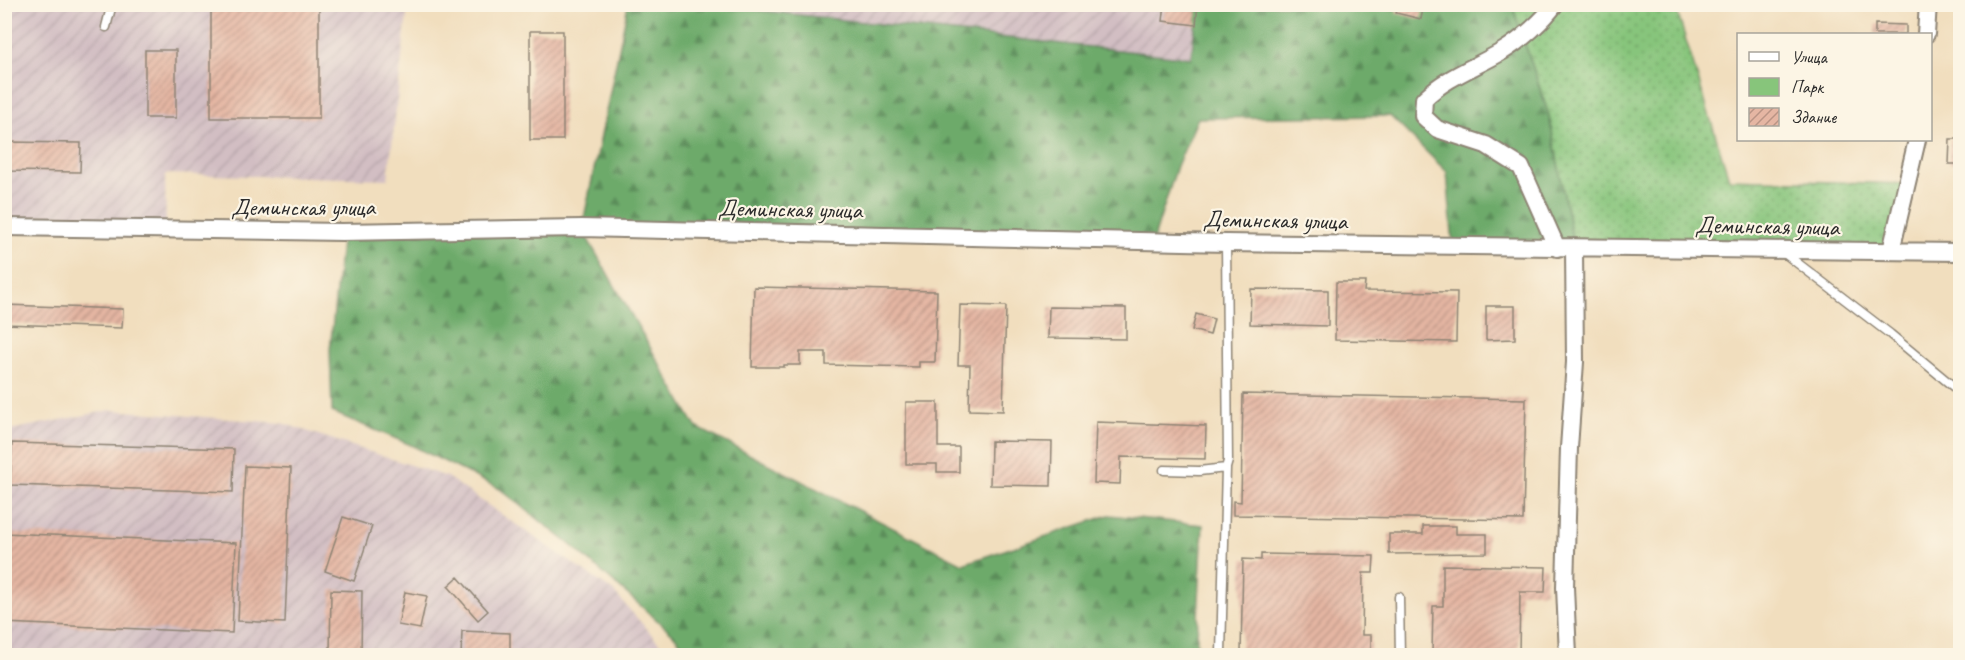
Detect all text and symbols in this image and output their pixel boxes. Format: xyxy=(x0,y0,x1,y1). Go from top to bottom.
legend xyxy=(1737,33,1932,141)
text: Улица xyxy=(1791,46,1828,68)
text: Парк xyxy=(1791,76,1825,98)
text: Здание xyxy=(1791,106,1837,128)
street label: Деминская улица xyxy=(231,192,377,222)
street label: Деминская улица xyxy=(718,193,864,225)
street label: Деминская улица xyxy=(1203,204,1349,236)
street label: Деминская улица xyxy=(1695,210,1841,242)

